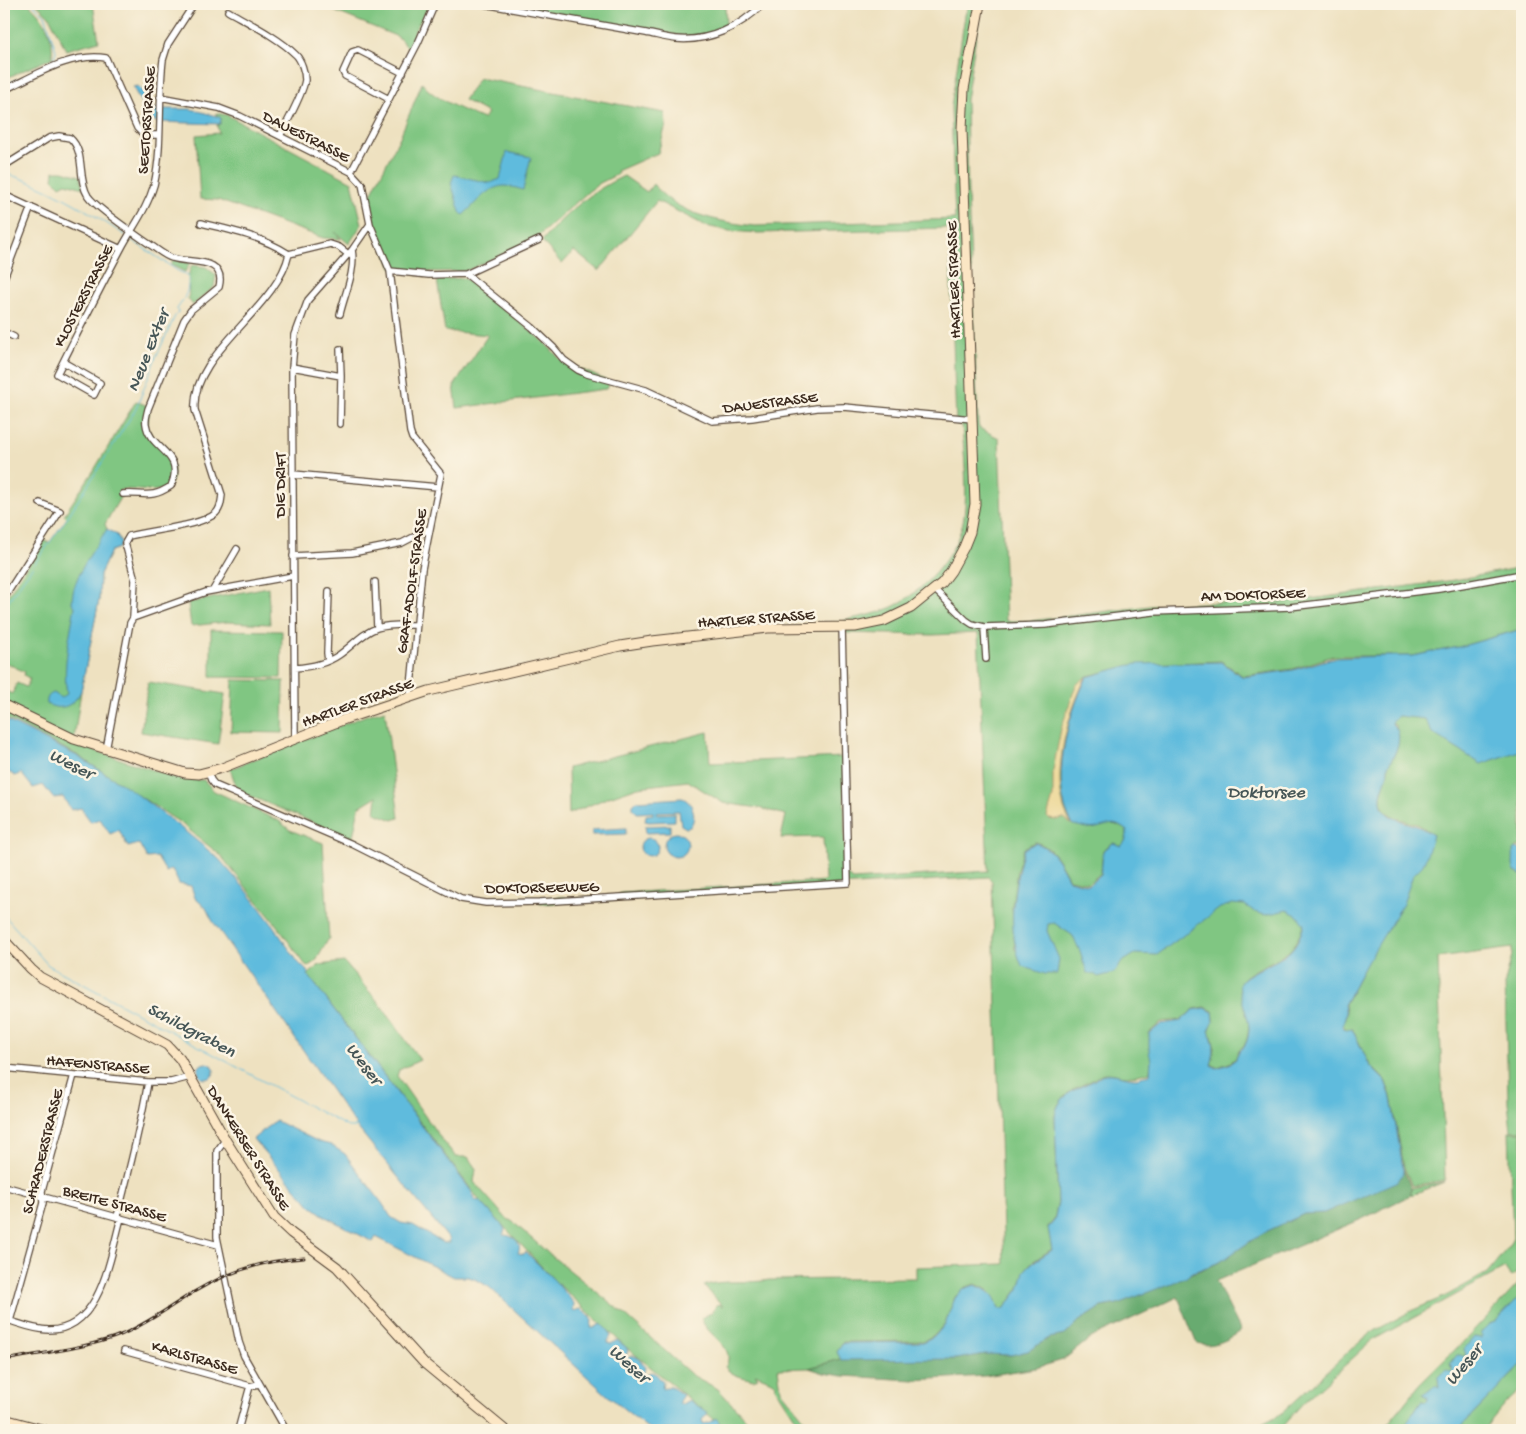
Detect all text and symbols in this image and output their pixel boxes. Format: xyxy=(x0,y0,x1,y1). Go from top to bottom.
street label: SEETORSTRASSE xyxy=(135,65,162,175)
street label: DAUESTRASSE xyxy=(258,108,353,169)
street label: HARTLER STRASSE xyxy=(944,220,967,339)
street label: KLOSTERSTRASSE xyxy=(51,241,120,351)
water label: Neue Exter xyxy=(123,303,177,395)
street label: DAUESTRASSE xyxy=(721,389,820,420)
street label: DIE DRIFT xyxy=(273,452,292,519)
street label: GRAF-ADOLF-STRASSE xyxy=(394,507,433,655)
street label: AM DOKTORSEE xyxy=(1200,585,1307,608)
street label: HARTLER STRASSE xyxy=(697,607,816,634)
street label: HARTLER STRASSE xyxy=(300,675,418,733)
water label: Weser xyxy=(45,745,100,787)
water label: Doktorsee xyxy=(1227,783,1305,804)
street label: DOKTORSEEWEG xyxy=(484,879,600,900)
water label: Schildgraben xyxy=(143,999,239,1063)
water label: Weser xyxy=(341,1039,388,1092)
street label: HAFENSTRASSE xyxy=(45,1053,151,1081)
street label: DANKERSER STRASSE xyxy=(200,1082,294,1216)
street label: SCHRADERSTRASSE xyxy=(20,1086,69,1216)
street label: BREITE STRASSE xyxy=(59,1182,169,1229)
street label: KARLSTRASSE xyxy=(149,1338,240,1381)
water label: Weser xyxy=(1442,1338,1490,1390)
water label: Weser xyxy=(604,1341,655,1391)

